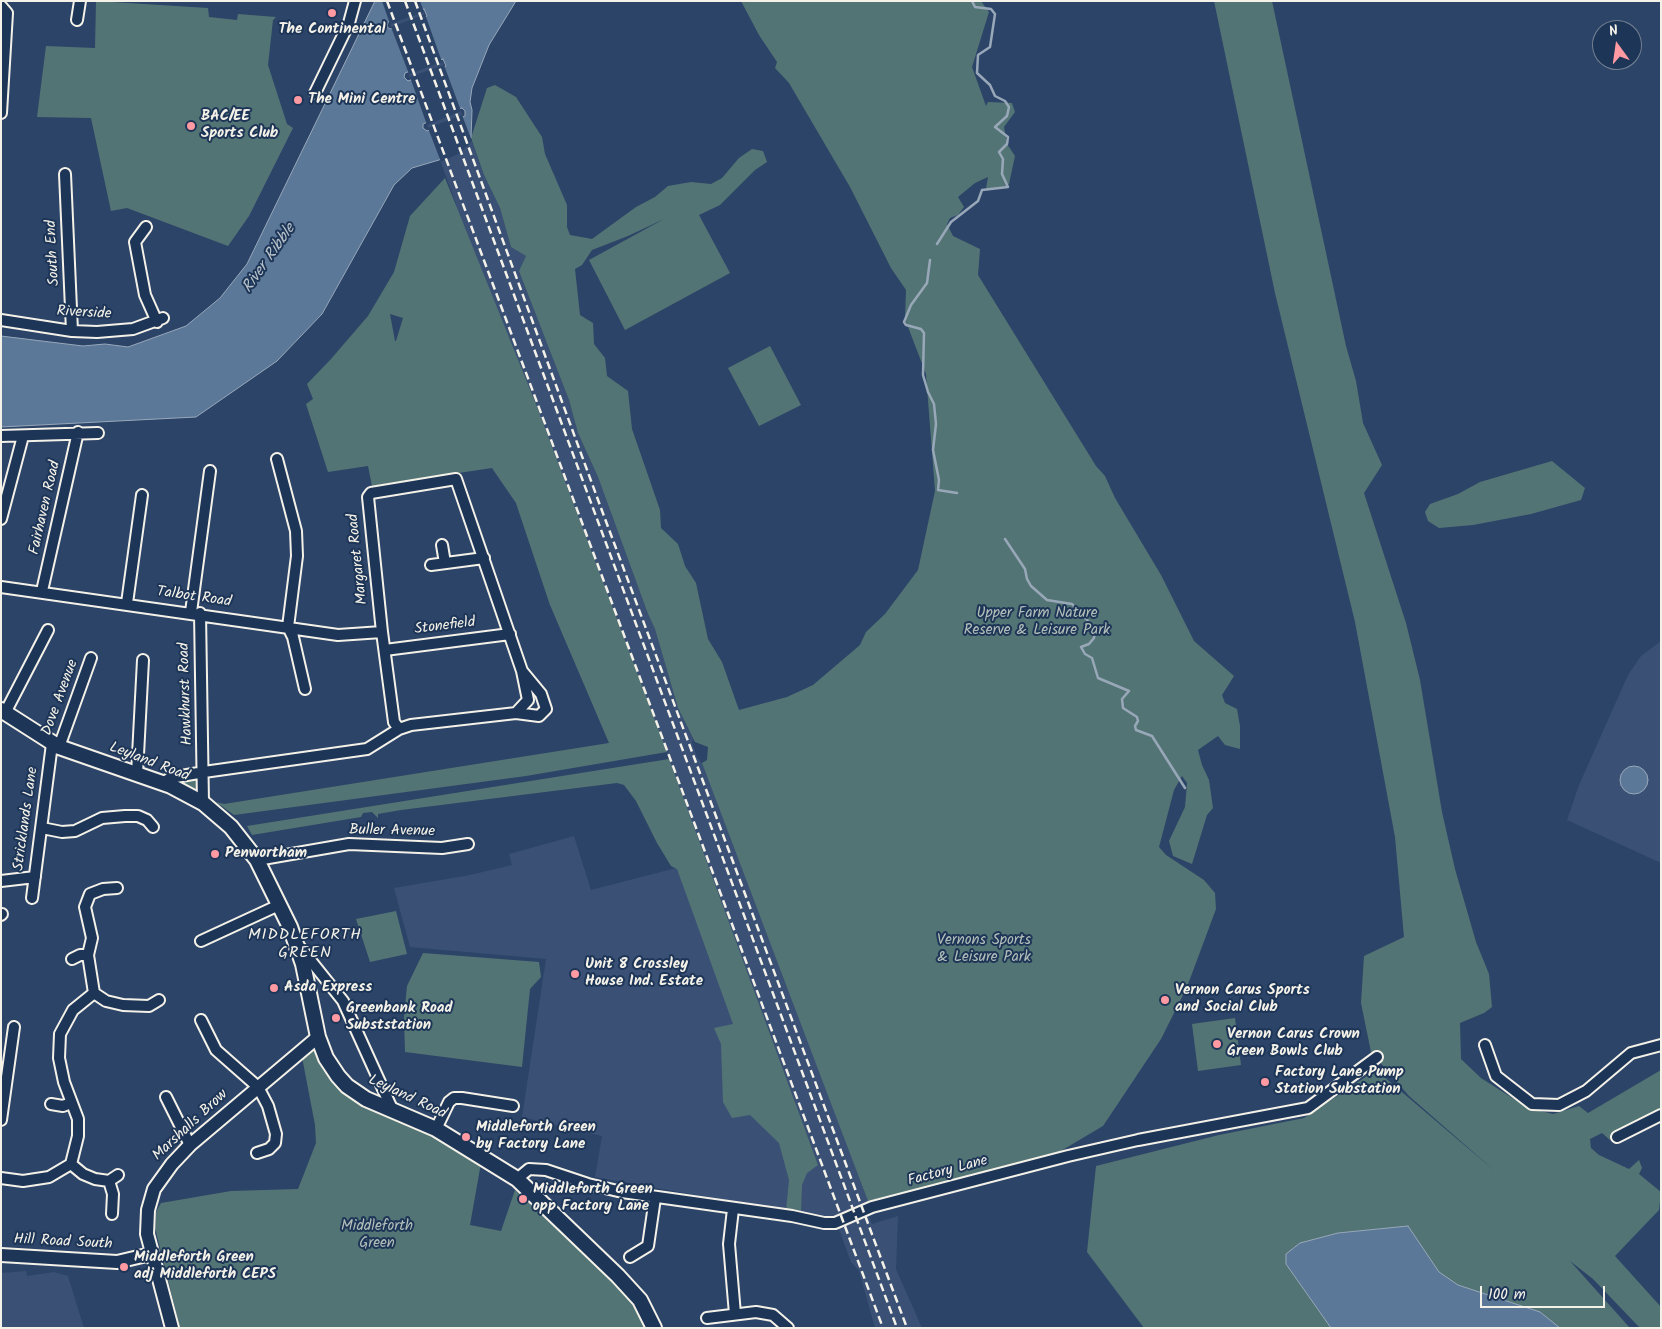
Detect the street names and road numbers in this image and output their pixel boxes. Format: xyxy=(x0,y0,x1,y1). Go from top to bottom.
street label: South End xyxy=(43,220,65,286)
street label: Riverside xyxy=(56,304,112,324)
street label: Fairhaven Road xyxy=(26,459,66,557)
street label: Margaret Road xyxy=(345,513,373,605)
street label: Talbot Road xyxy=(155,584,233,612)
street label: Stonefield xyxy=(414,614,476,640)
street label: Hawkhurst Road xyxy=(176,642,198,746)
street label: Dove Avenue xyxy=(39,657,83,739)
street label: Leyland Road xyxy=(106,740,192,786)
street label: Stricklands Lane xyxy=(11,766,43,872)
street label: Buller Avenue xyxy=(349,822,435,842)
street label: Leyland Road xyxy=(365,1072,449,1124)
street label: Marshalls Brow xyxy=(150,1087,232,1165)
street label: Factory Lane xyxy=(906,1153,990,1191)
street label: Hill Road South xyxy=(13,1231,113,1255)

